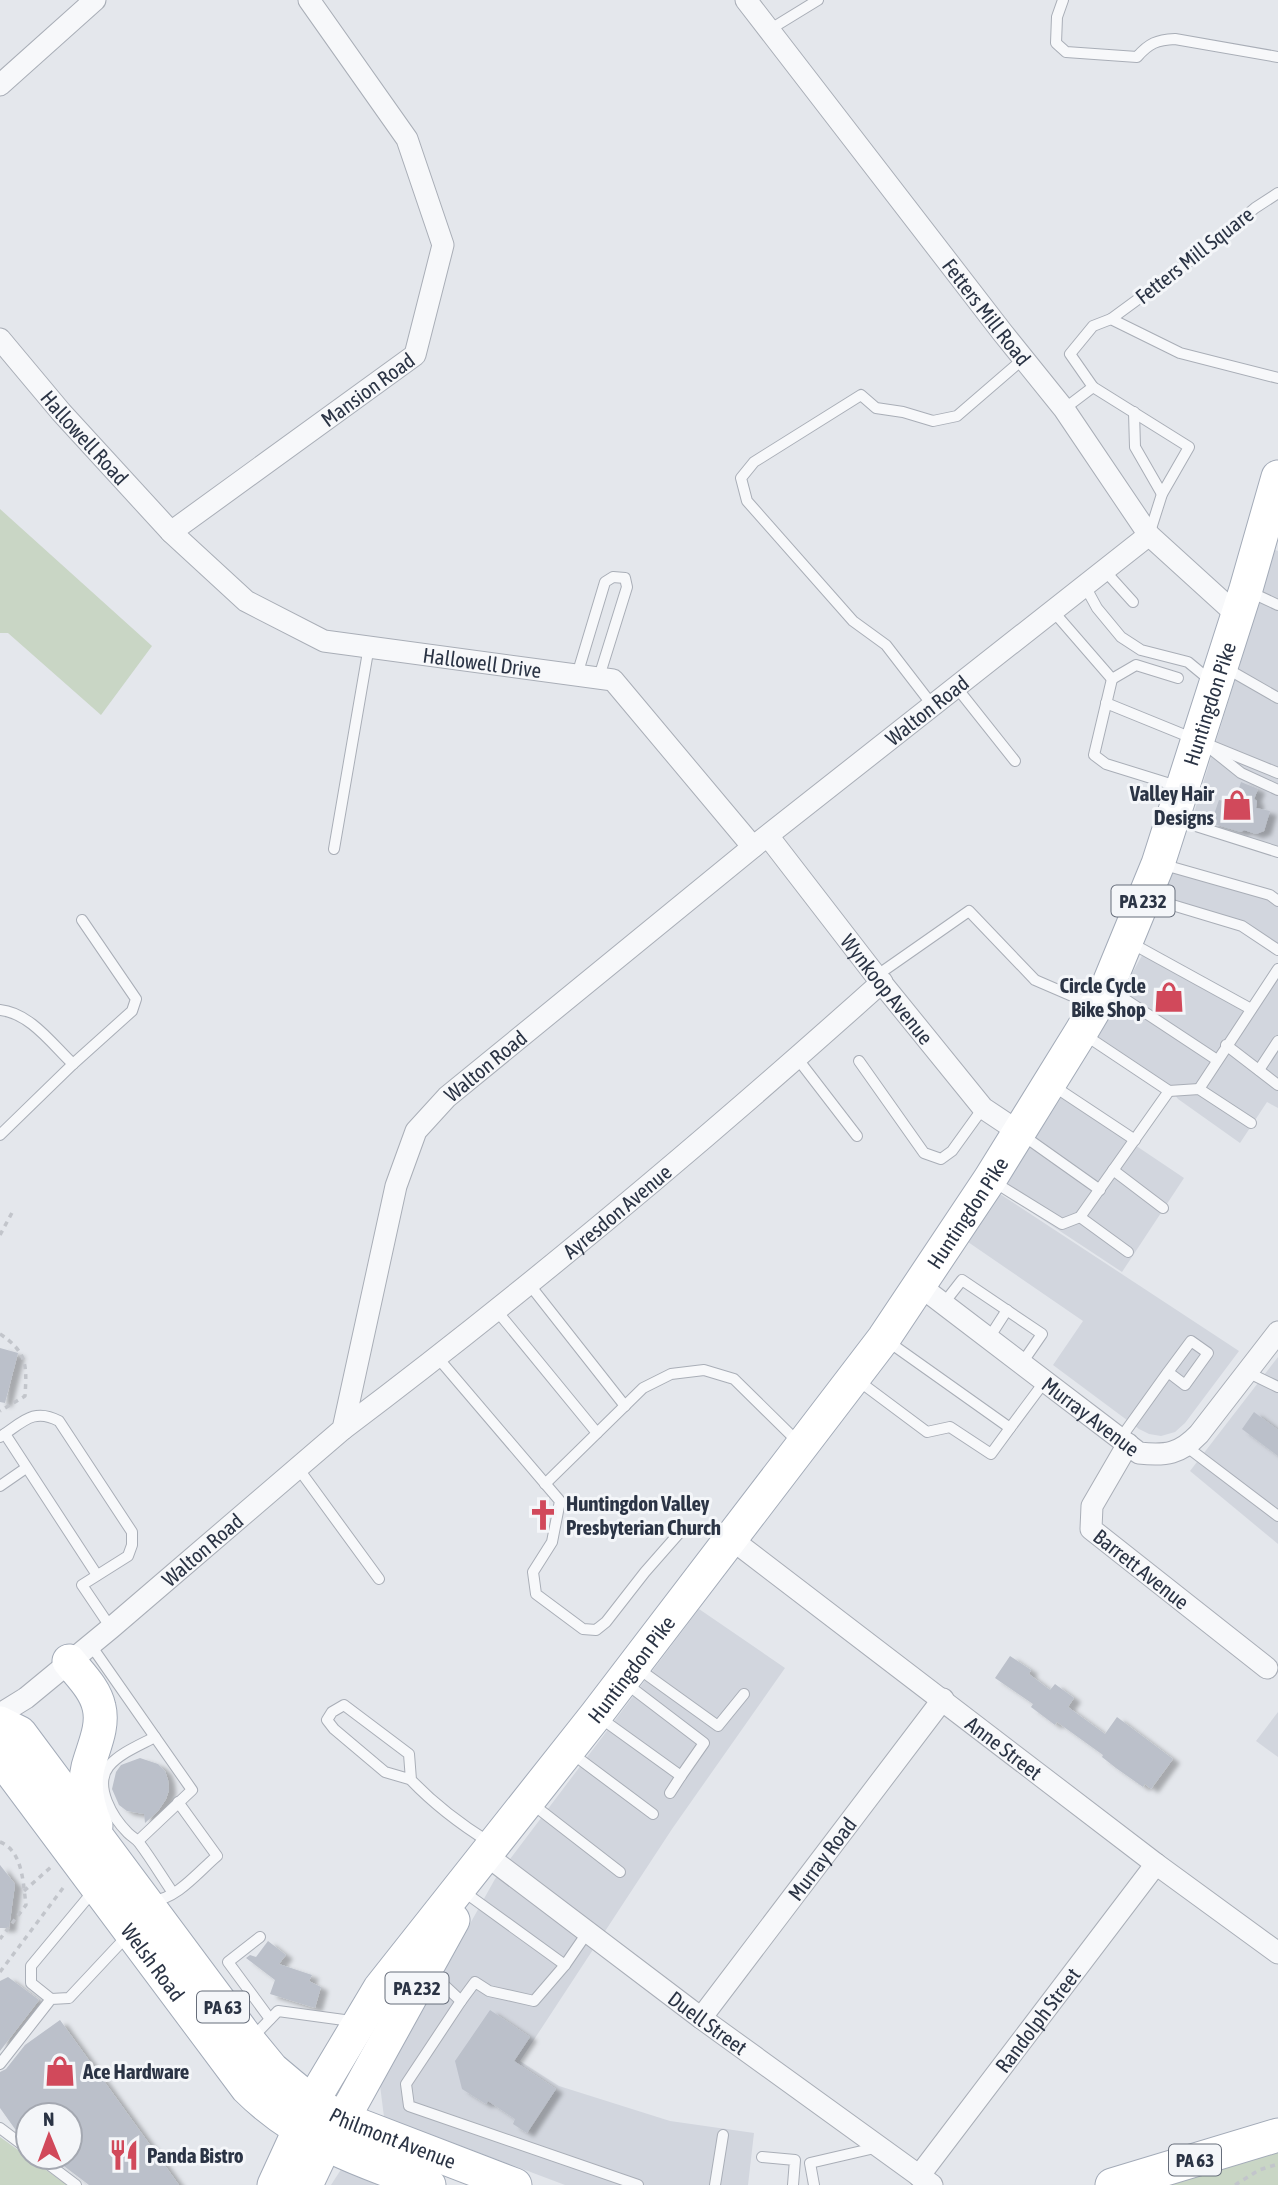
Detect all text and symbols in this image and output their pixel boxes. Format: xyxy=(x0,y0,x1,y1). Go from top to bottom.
street label: Fetters Mill Square xyxy=(1130,202,1258,308)
street label: Fetters Mill Road xyxy=(938,254,1036,370)
street label: Mansion Road xyxy=(316,347,419,431)
street label: Hallowell Road xyxy=(36,386,133,490)
street label: Huntingdon Pike xyxy=(1178,639,1240,768)
street label: Hallowell Drive xyxy=(421,642,543,682)
street label: Walton Road xyxy=(881,670,973,750)
place label: Valley Hair Designs xyxy=(1129,781,1215,829)
shop icon: Valley Hair Designs xyxy=(1220,788,1254,822)
road number: PA 232 xyxy=(1112,886,1174,917)
street label: Wynkoop Avenue xyxy=(836,929,938,1049)
place label: Circle Cycle Bike Shop xyxy=(1059,973,1146,1021)
shop icon: Circle Cycle Bike Shop xyxy=(1152,980,1186,1014)
street label: Walton Road xyxy=(439,1025,531,1106)
street label: Huntingdon Pike xyxy=(922,1153,1013,1273)
street label: Ayresdon Avenue xyxy=(558,1159,676,1263)
street label: Murray Avenue xyxy=(1038,1372,1144,1461)
place label: Huntingdon Valley Presbyterian Church xyxy=(566,1491,721,1539)
church icon: Huntingdon Valley Presbyterian Church xyxy=(526,1498,560,1532)
street label: Walton Road xyxy=(157,1508,248,1591)
street label: Barrett Avenue xyxy=(1089,1524,1194,1614)
street label: Huntingdon Pike xyxy=(583,1611,680,1727)
street label: Anne Street xyxy=(961,1711,1047,1784)
street label: Murray Road xyxy=(783,1813,861,1905)
street label: Welsh Road xyxy=(116,1919,190,2006)
street label: Randolph Street xyxy=(990,1963,1085,2077)
road number: PA 232 xyxy=(386,1972,448,2004)
street label: Duell Street xyxy=(664,1986,752,2059)
road number: PA 63 xyxy=(197,1992,249,2022)
shop icon: Ace Hardware xyxy=(43,2054,77,2088)
place label: Ace Hardware xyxy=(82,2059,189,2083)
north arrow xyxy=(14,2101,84,2171)
street label: Philmont Avenue xyxy=(326,2102,459,2173)
text: N xyxy=(43,2108,55,2130)
restaurant icon: Panda Bistro xyxy=(107,2138,141,2172)
place label: Panda Bistro xyxy=(147,2143,244,2167)
road number: PA 63 xyxy=(1169,2144,1221,2176)

